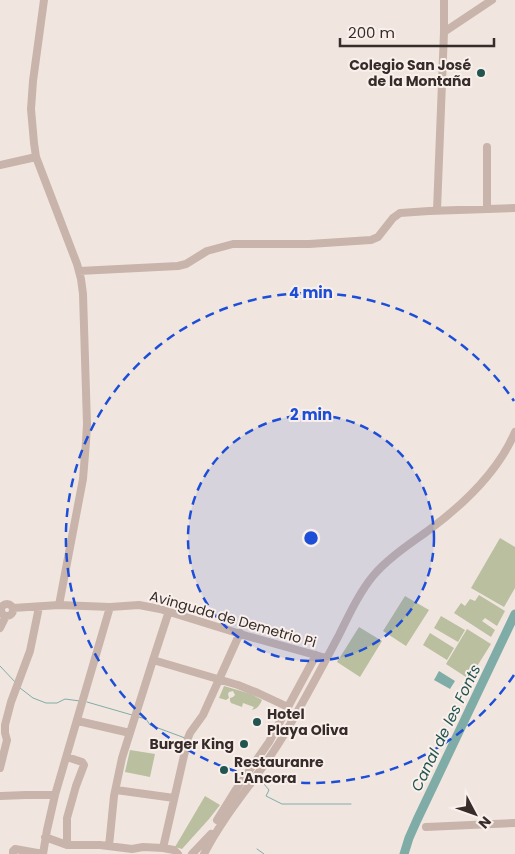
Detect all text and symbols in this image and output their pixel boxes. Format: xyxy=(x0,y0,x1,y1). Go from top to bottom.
scale bar xyxy=(340,15,494,47)
text: 200 m xyxy=(348,22,395,43)
place label: Colegio San José de la Montaña xyxy=(349,55,471,91)
marker: Colegio San José de la Montaña xyxy=(475,67,487,79)
text: 4 min xyxy=(289,282,333,303)
text: 2 min xyxy=(290,404,332,425)
centre of rings xyxy=(302,529,320,547)
street label: Avinguda de Demetrio Pi xyxy=(147,586,319,652)
water label: Canal de les Fonts xyxy=(406,661,486,795)
place label: Hotel Playa Oliva xyxy=(267,704,348,740)
marker: Hotel Playa Oliva xyxy=(251,716,263,728)
place label: Burger King xyxy=(149,734,234,754)
marker: Burger King xyxy=(238,738,250,750)
place label: Restauranre L'Ancora xyxy=(234,752,324,788)
marker: Restauranre L'Ancora xyxy=(218,764,230,776)
north arrow xyxy=(450,789,500,839)
text: N xyxy=(474,812,496,833)

